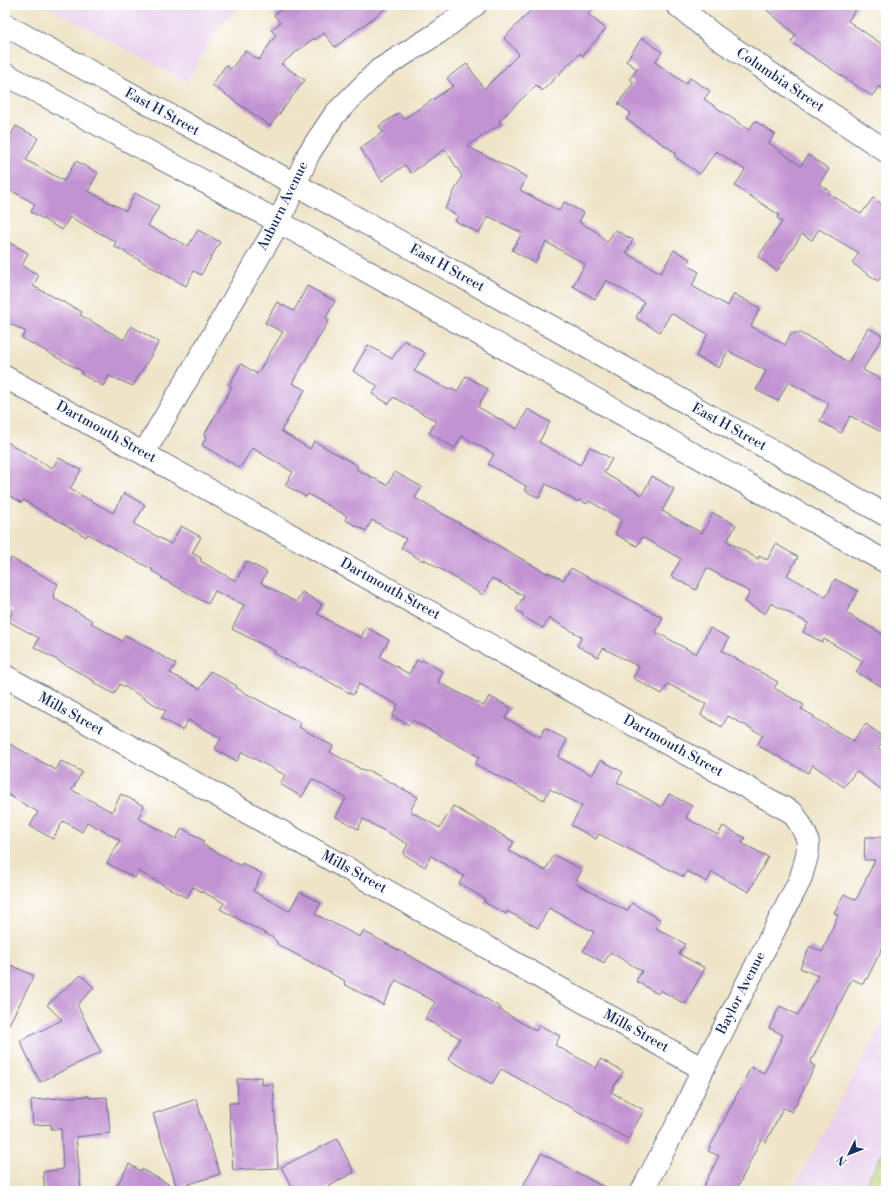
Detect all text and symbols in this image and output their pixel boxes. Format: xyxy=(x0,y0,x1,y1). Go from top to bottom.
street label: Columbia Street xyxy=(732,44,828,116)
street label: East H Street xyxy=(121,84,203,140)
street label: Auburn Avenue xyxy=(253,158,312,254)
street label: East H Street xyxy=(406,240,488,296)
street label: Dartmouth Street xyxy=(53,397,159,467)
street label: East H Street xyxy=(688,399,770,455)
street label: Dartmouth Street xyxy=(337,554,443,624)
street label: Mills Street xyxy=(35,689,107,739)
street label: Dartmouth Street xyxy=(620,711,726,781)
street label: Mills Street xyxy=(318,847,390,897)
street label: Baylor Avenue xyxy=(712,948,770,1038)
street label: Mills Street xyxy=(600,1006,672,1056)
north arrow xyxy=(829,1134,869,1174)
text: N xyxy=(834,1152,851,1168)

